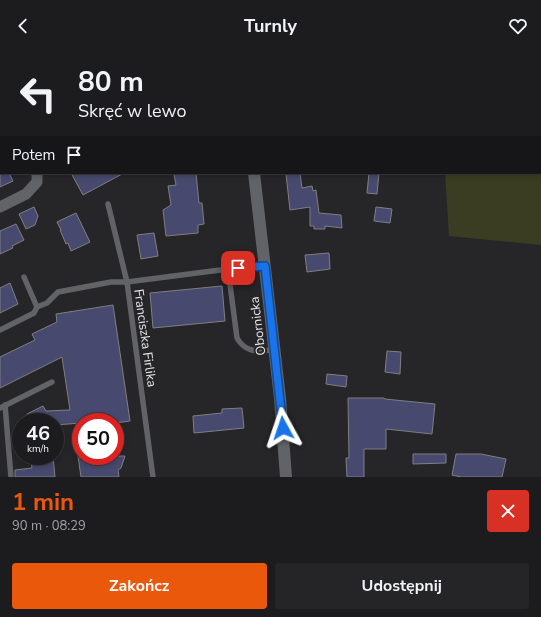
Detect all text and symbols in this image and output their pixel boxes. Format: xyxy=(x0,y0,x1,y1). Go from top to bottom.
text: Turnly xyxy=(244,14,297,38)
icon: back xyxy=(12,15,34,37)
icon: heart xyxy=(507,15,529,37)
text: 80 m xyxy=(78,63,144,101)
icon: left xyxy=(12,68,64,120)
text: Skręć w lewo xyxy=(78,99,186,123)
icon: arrive xyxy=(63,144,85,166)
text: Potem xyxy=(12,145,55,165)
pin xyxy=(221,251,255,285)
icon: arrive xyxy=(227,257,249,279)
street label: Franciszka Firlika xyxy=(129,288,161,388)
street label: Obornicka xyxy=(245,296,271,356)
position arrow xyxy=(262,407,304,449)
speed limit sign: 50 xyxy=(72,413,124,465)
text: 46 xyxy=(26,420,50,447)
text: km/h xyxy=(27,442,49,456)
text: 1 min xyxy=(12,486,74,518)
button: close xyxy=(487,490,529,532)
text: 90 m · 08:29 xyxy=(12,517,86,535)
button: Zakończ xyxy=(12,563,267,609)
button: Udostępnij xyxy=(275,563,529,609)

